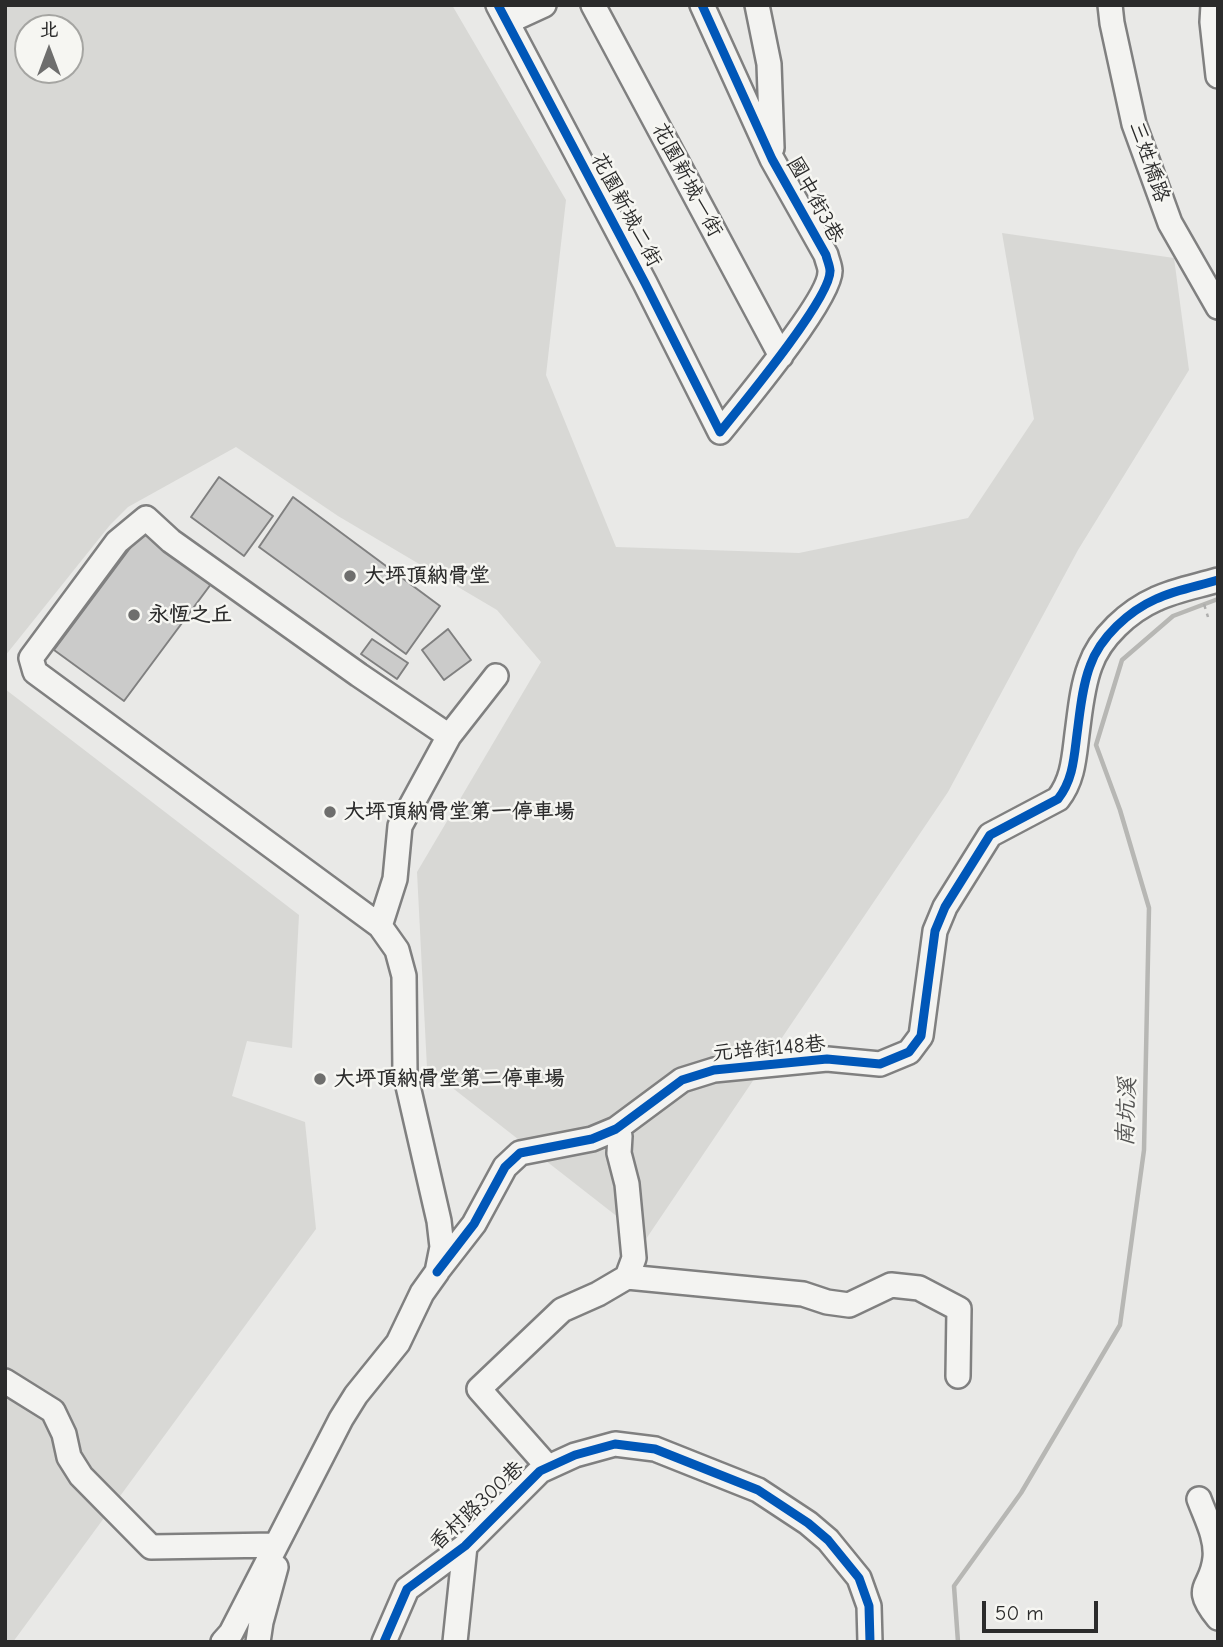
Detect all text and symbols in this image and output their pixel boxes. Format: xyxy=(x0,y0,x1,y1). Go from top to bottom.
north arrow xyxy=(14,14,84,84)
text: 北 xyxy=(39,19,59,41)
street label: 花園新城一街 xyxy=(646,118,728,242)
street label: 三姓橋路 xyxy=(1123,118,1175,206)
street label: 花園新城二街 xyxy=(585,148,667,272)
street label: 國中街3巷 xyxy=(781,153,849,247)
place label: 大坪頂納骨堂 xyxy=(364,563,490,589)
marker: 大坪頂納骨堂 xyxy=(342,568,358,584)
place label: 永恆之丘 xyxy=(148,602,232,628)
marker: 永恆之丘 xyxy=(126,607,142,623)
place label: 大坪頂納骨堂第一停車場 xyxy=(344,799,575,825)
marker: 大坪頂納骨堂第一停車場 xyxy=(322,804,338,820)
street label: 元培街148巷 xyxy=(711,1032,827,1066)
place label: 大坪頂納骨堂第二停車場 xyxy=(334,1066,565,1092)
marker: 大坪頂納骨堂第二停車場 xyxy=(312,1071,328,1087)
water label: 南坑溪 xyxy=(1112,1077,1142,1147)
street label: 香村路300巷 xyxy=(424,1456,530,1556)
scale bar xyxy=(985,1588,1100,1632)
text: 50 m xyxy=(995,1601,1044,1625)

